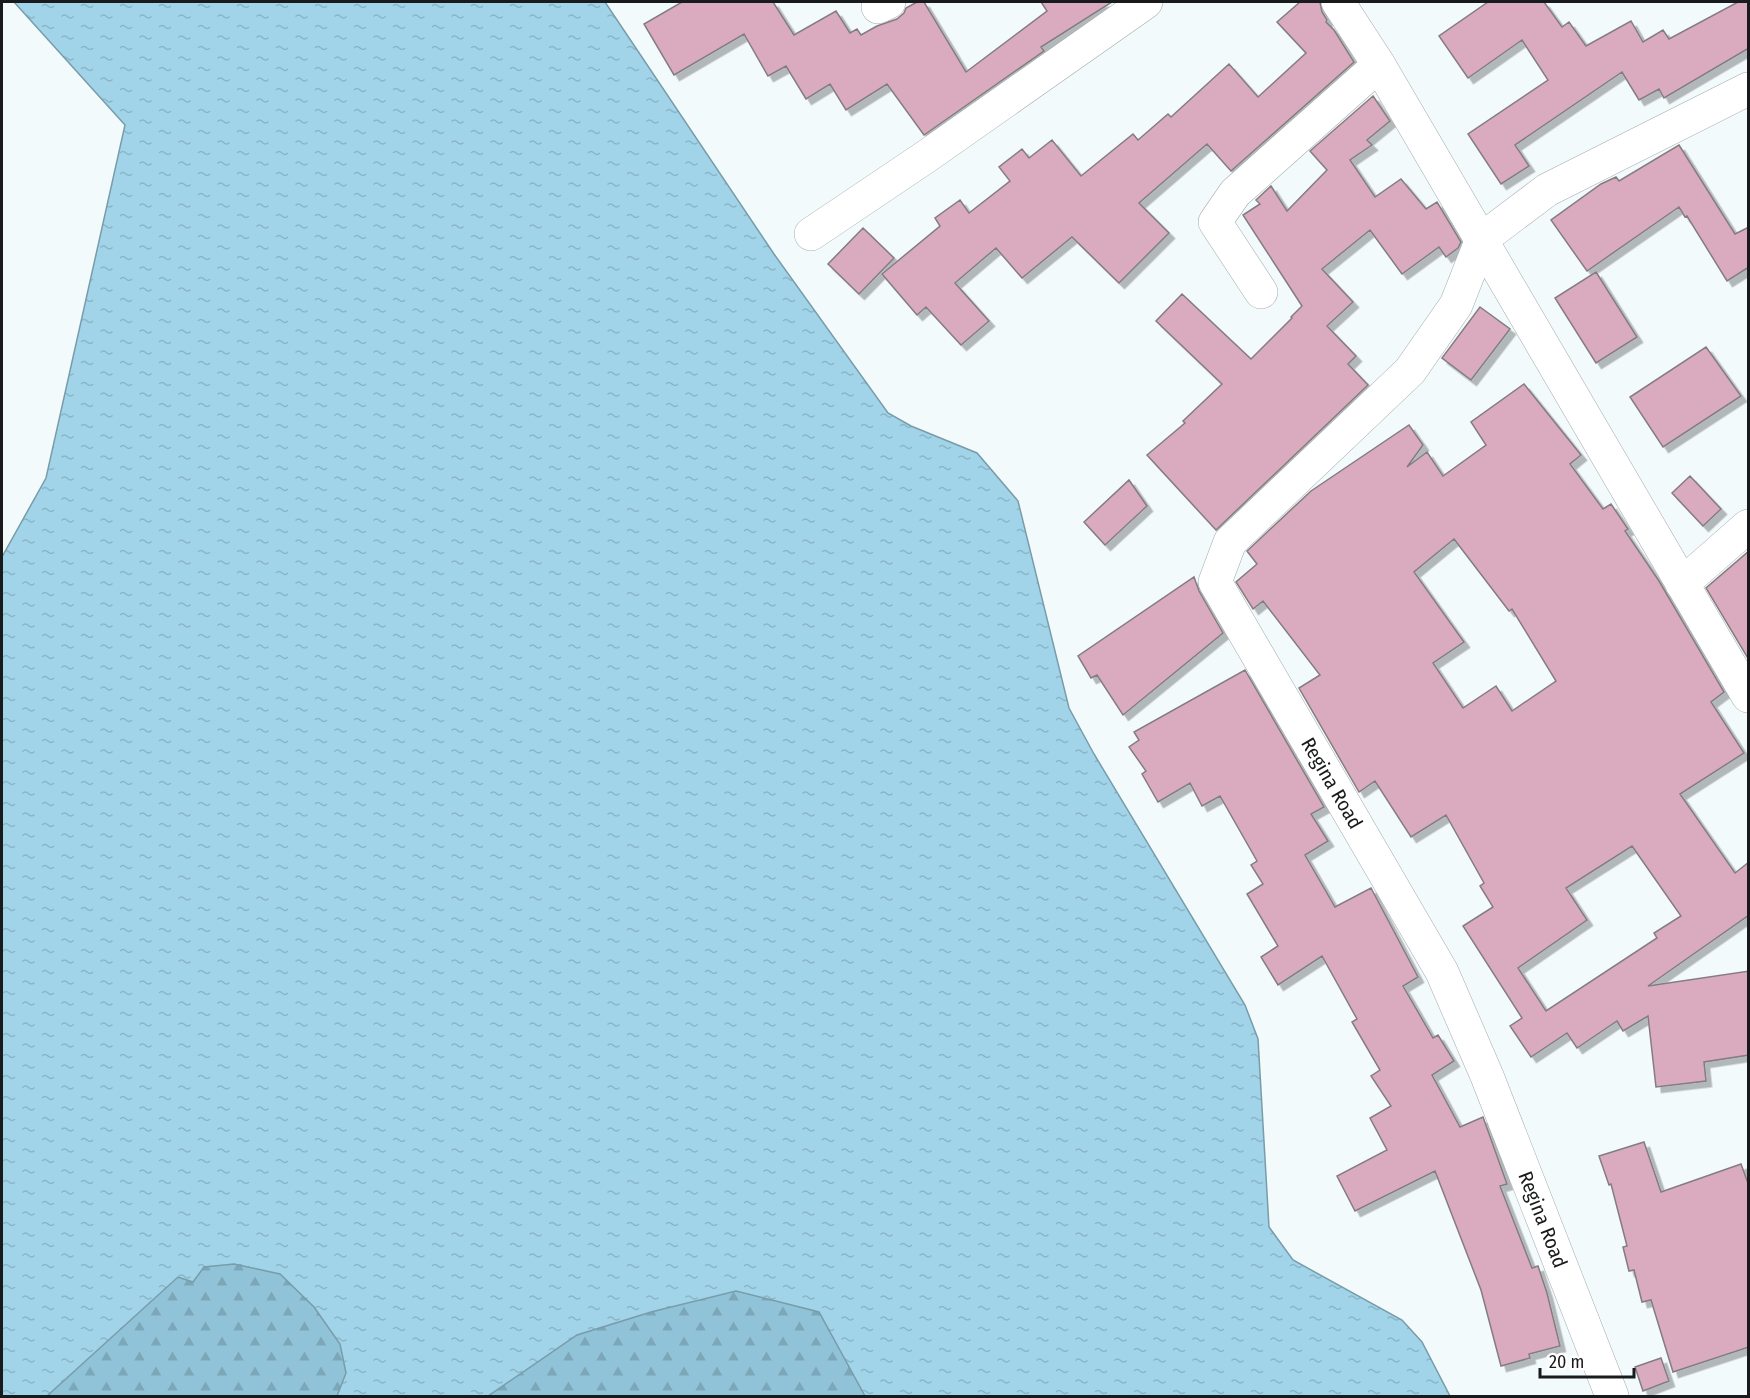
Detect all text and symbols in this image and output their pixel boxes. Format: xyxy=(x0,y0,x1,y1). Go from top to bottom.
street label: Regina Road xyxy=(1296,733,1368,833)
street label: Regina Road xyxy=(1513,1168,1573,1271)
scale bar xyxy=(1540,1341,1634,1379)
text: 20 m xyxy=(1549,1351,1584,1373)

